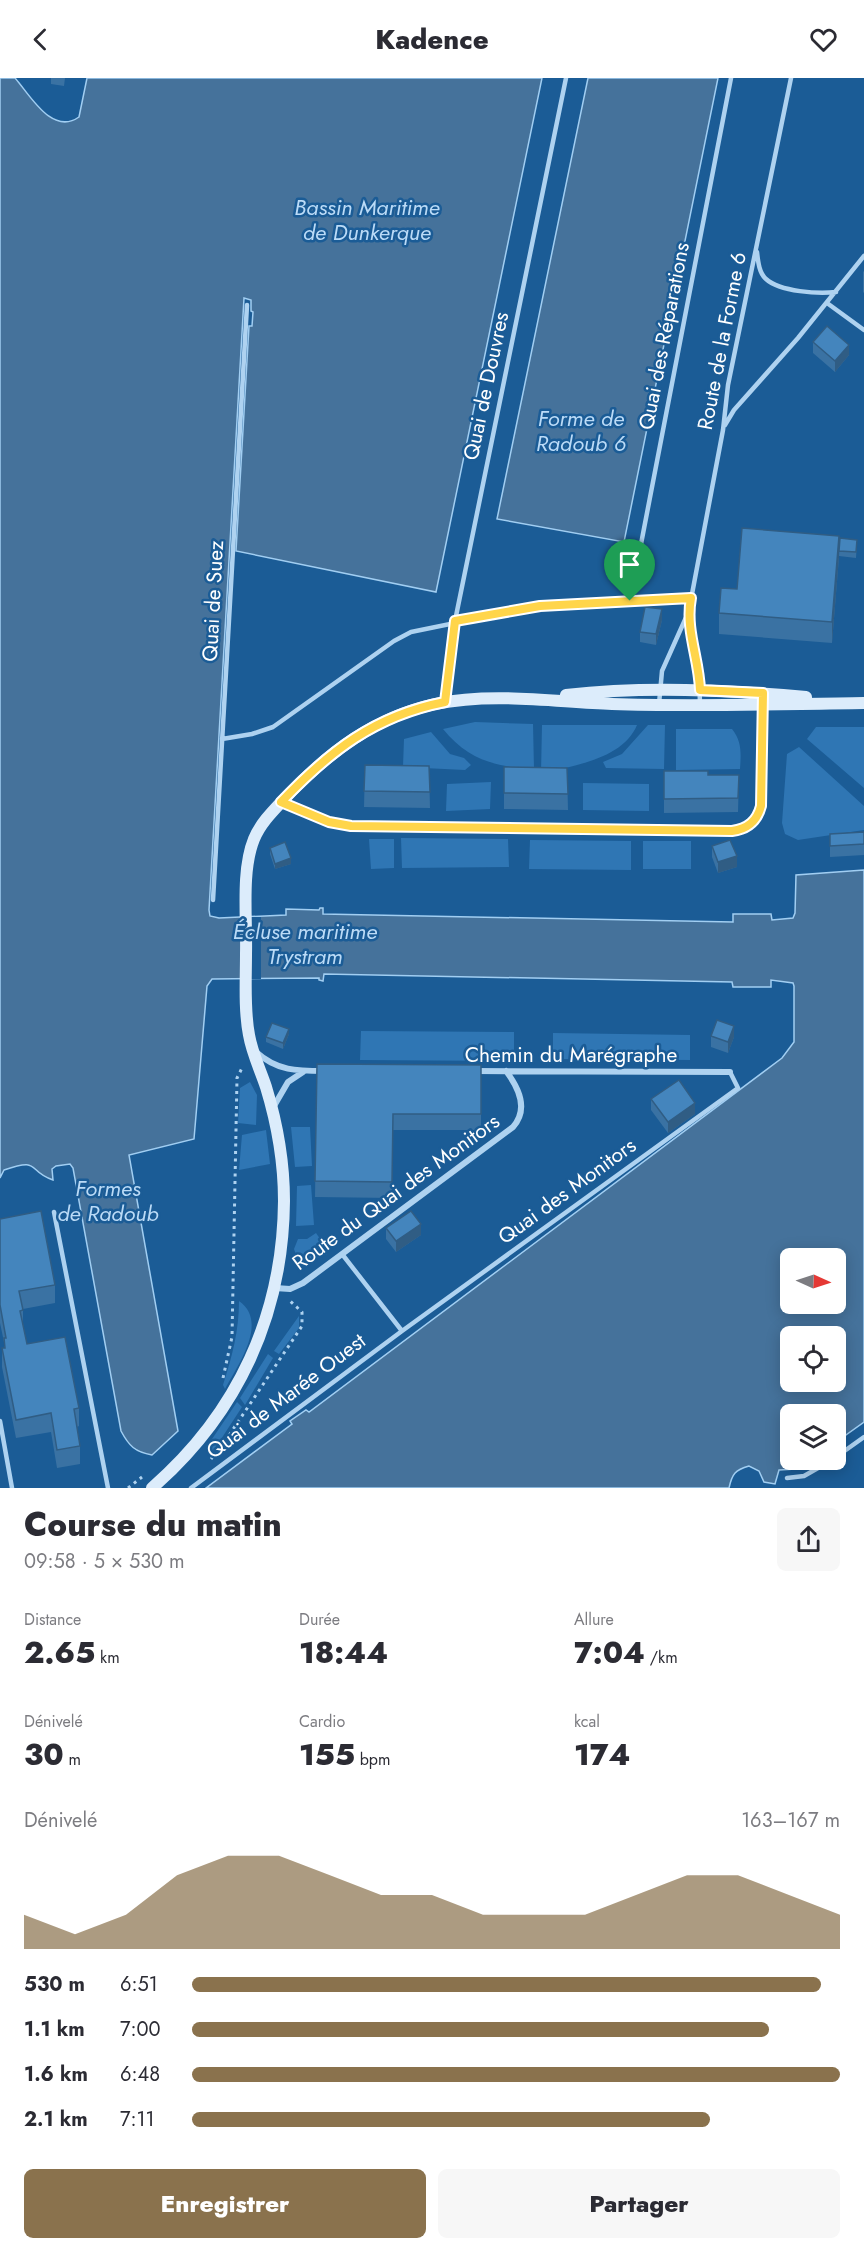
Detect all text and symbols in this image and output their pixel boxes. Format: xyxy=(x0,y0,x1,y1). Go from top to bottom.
text: Kadence xyxy=(375,20,489,59)
icon: back xyxy=(24,23,57,56)
icon: heart xyxy=(807,23,840,56)
water label: Bassin Maritime de Dunkerque xyxy=(294,191,440,248)
street label: Quai des Réparations xyxy=(631,240,697,432)
street label: Route de la Forme 6 xyxy=(690,249,754,433)
street label: Quai de Douvres xyxy=(456,309,516,463)
water label: Forme de Radoub 6 xyxy=(536,402,626,459)
street label: Quai de Suez xyxy=(195,539,231,662)
pin xyxy=(604,539,655,601)
icon: arrive xyxy=(613,548,646,581)
water label: Écluse maritime Trystram xyxy=(233,915,377,972)
street label: Chemin du Marégraphe xyxy=(465,1040,677,1070)
street label: Route du Quai des Monitors xyxy=(286,1106,506,1278)
street label: Quai des Monitors xyxy=(492,1131,642,1251)
water label: Formes de Radoub xyxy=(57,1172,159,1229)
north arrow xyxy=(780,1248,846,1314)
map controls xyxy=(780,1248,846,1470)
street label: Quai de Marée Ouest xyxy=(200,1326,372,1466)
button: locate xyxy=(780,1326,846,1392)
button: layers xyxy=(780,1404,846,1470)
text: Course du matin xyxy=(24,1501,282,1548)
button: share xyxy=(777,1508,840,1571)
text: 09:58 · 5 × 530 m xyxy=(24,1547,185,1576)
text: Distance xyxy=(24,1608,81,1631)
text: Durée xyxy=(299,1608,340,1631)
text: Allure xyxy=(574,1608,614,1631)
text: 2.65 xyxy=(24,1631,95,1674)
text: 18:44 xyxy=(299,1631,388,1674)
text: 7:04 xyxy=(574,1631,645,1674)
text: km xyxy=(95,1646,120,1669)
text: /km xyxy=(645,1646,678,1669)
text: Dénivelé xyxy=(24,1710,83,1733)
text: Cardio xyxy=(299,1710,345,1733)
text: kcal xyxy=(574,1710,600,1733)
text: 30 xyxy=(24,1733,64,1776)
text: 155 xyxy=(299,1733,355,1776)
text: 174 xyxy=(574,1733,631,1776)
text: m xyxy=(64,1748,81,1771)
text: bpm xyxy=(355,1748,390,1771)
text: Dénivelé xyxy=(24,1806,97,1835)
text: 163–167 m xyxy=(741,1806,840,1835)
text: 530 m xyxy=(24,1970,85,1999)
text: 6:51 xyxy=(120,1970,158,1999)
text: 1.1 km xyxy=(24,2015,85,2044)
text: 7:00 xyxy=(120,2015,161,2044)
text: 1.6 km xyxy=(24,2060,88,2089)
text: 6:48 xyxy=(120,2060,160,2089)
text: 2.1 km xyxy=(24,2105,88,2134)
text: 7:11 xyxy=(120,2105,155,2134)
button: Enregistrer xyxy=(24,2169,426,2238)
button: Partager xyxy=(438,2169,840,2238)

